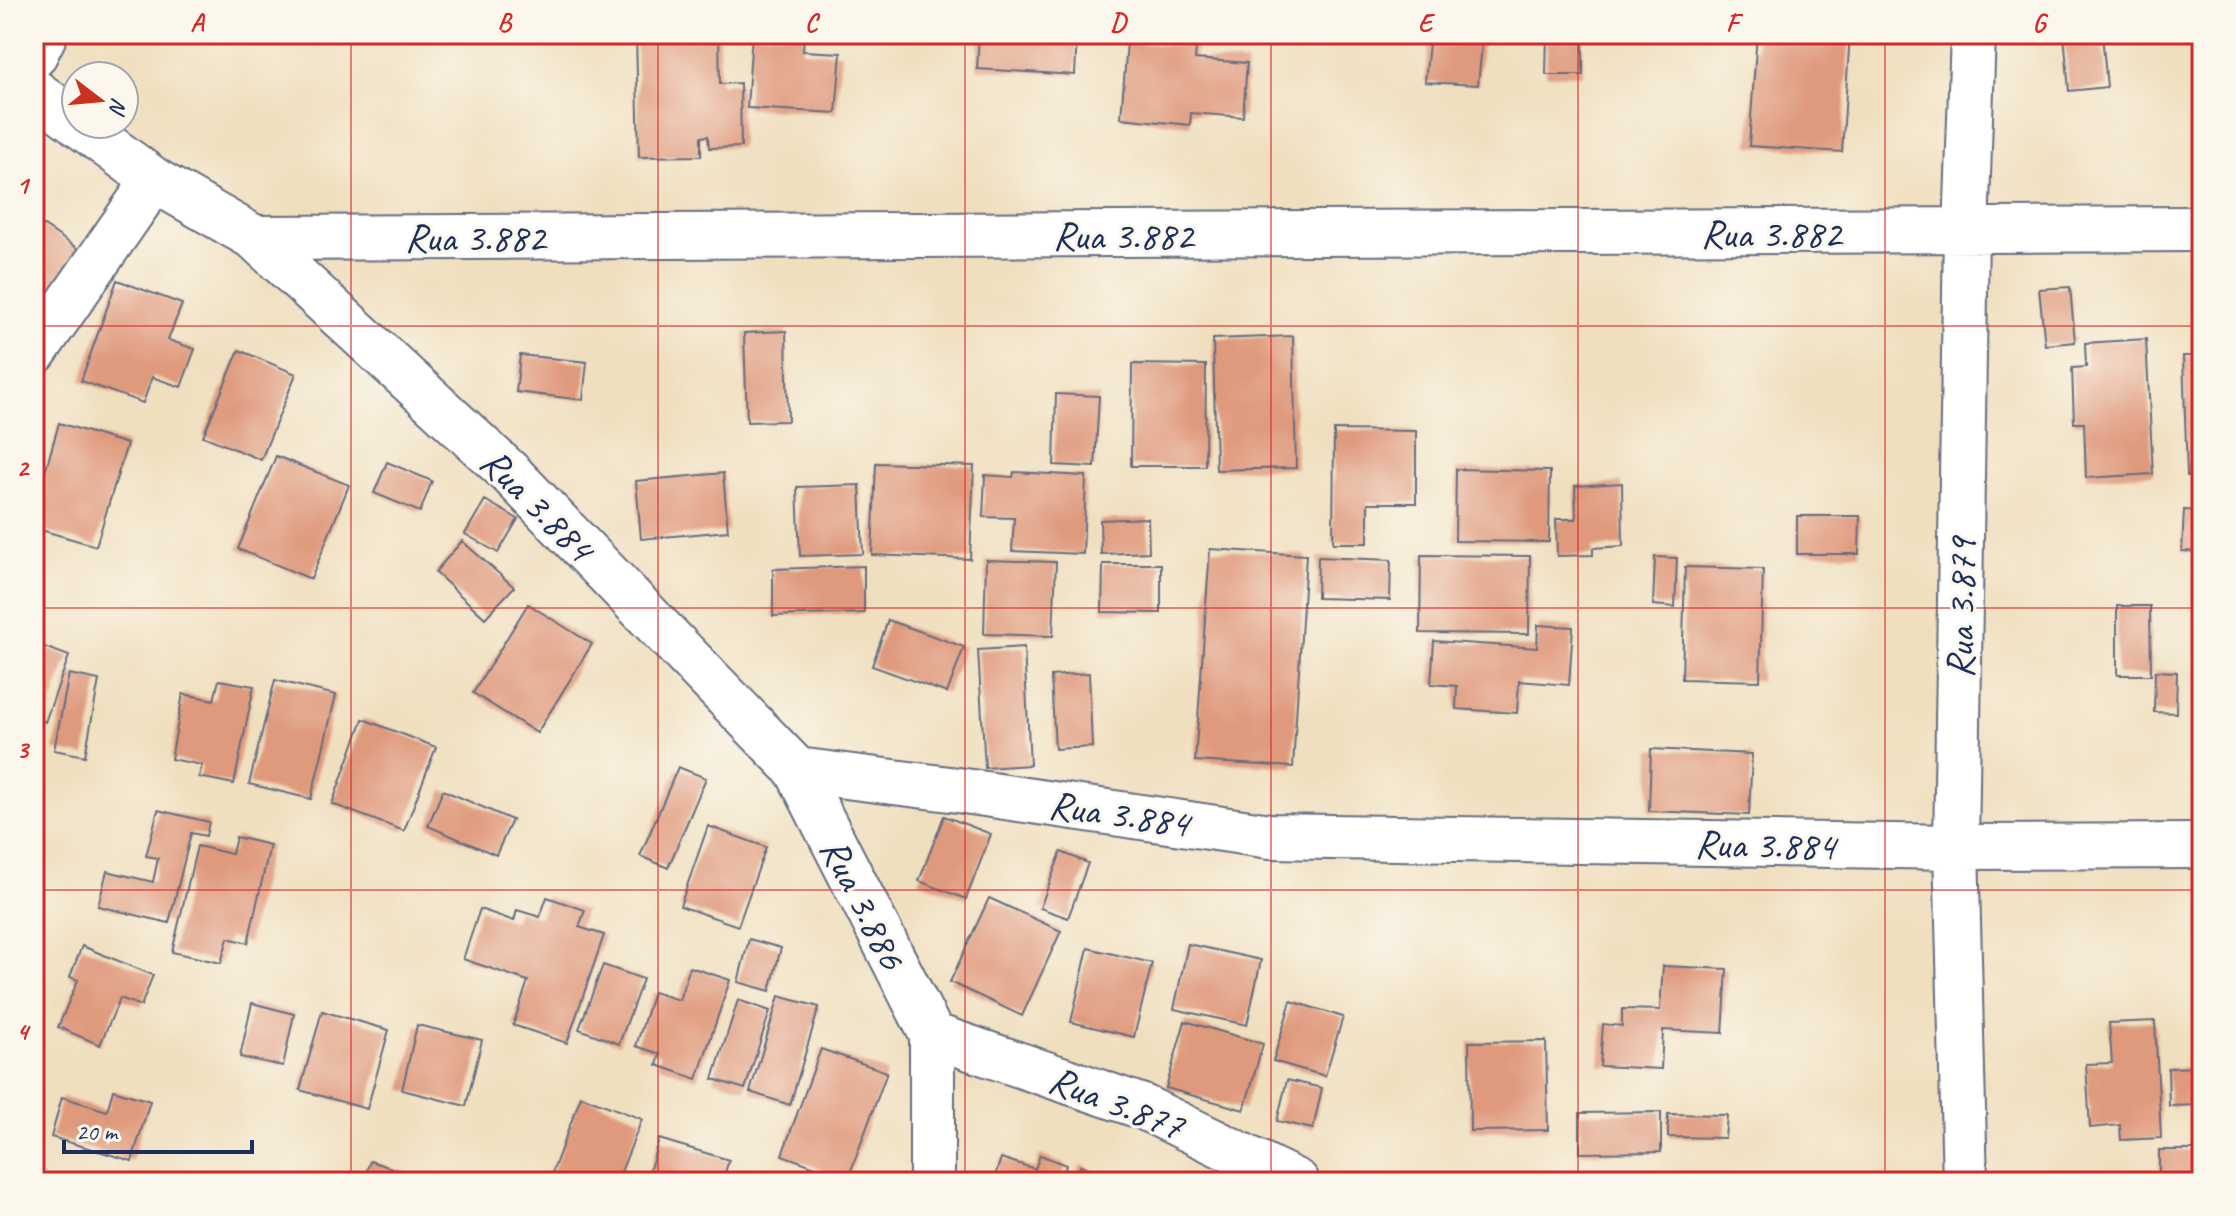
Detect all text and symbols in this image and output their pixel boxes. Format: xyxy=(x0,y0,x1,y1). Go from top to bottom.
text: A xyxy=(190,6,205,39)
text: B xyxy=(497,6,513,39)
text: C xyxy=(805,6,821,39)
text: D xyxy=(1110,6,1128,39)
text: E xyxy=(1418,6,1436,39)
text: F xyxy=(1726,6,1744,39)
text: G xyxy=(2033,6,2049,39)
north arrow xyxy=(60,60,140,140)
text: N xyxy=(102,95,134,119)
text: 1 xyxy=(16,169,31,202)
street label: Rua 3.882 xyxy=(1701,209,1844,259)
street label: Rua 3.882 xyxy=(1053,211,1196,261)
street label: Rua 3.882 xyxy=(405,213,548,263)
street label: Rua 3.884 xyxy=(470,437,608,575)
text: 2 xyxy=(16,451,30,484)
street label: Rua 3.879 xyxy=(1935,534,1987,679)
text: 3 xyxy=(16,733,30,766)
street label: Rua 3.884 xyxy=(1046,779,1196,849)
street label: Rua 3.884 xyxy=(1694,819,1840,871)
street label: Rua 3.886 xyxy=(809,829,918,978)
text: 4 xyxy=(16,1015,31,1048)
street label: Rua 3.877 xyxy=(1042,1054,1193,1152)
scale bar xyxy=(64,1104,252,1154)
text: 20 m xyxy=(76,1117,119,1147)

